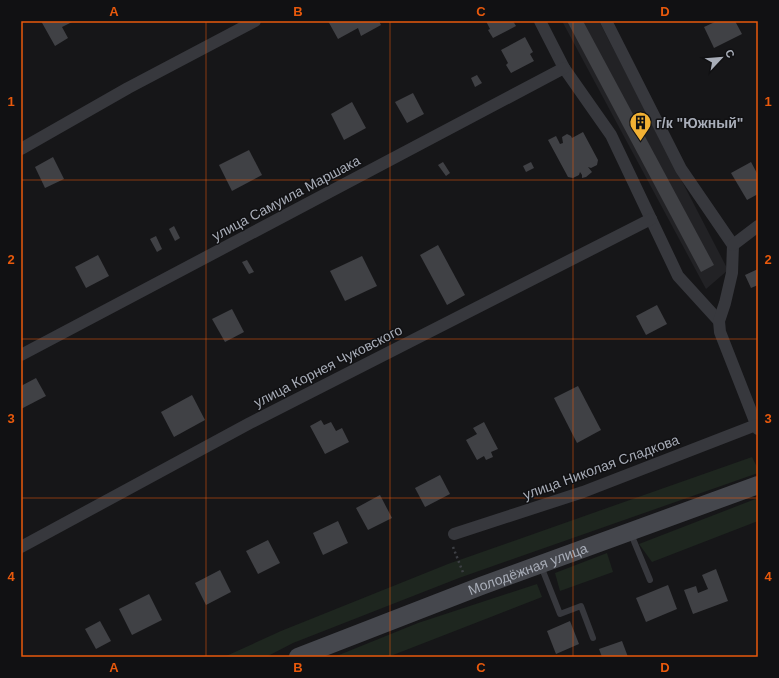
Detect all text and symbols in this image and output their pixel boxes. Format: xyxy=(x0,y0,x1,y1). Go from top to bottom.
text: A xyxy=(109,4,119,19)
text: B xyxy=(293,4,303,19)
text: C xyxy=(476,4,486,19)
text: D xyxy=(660,4,670,19)
north arrow xyxy=(701,38,741,78)
text: С xyxy=(723,47,737,60)
text: 1 xyxy=(7,94,15,109)
text: 1 xyxy=(764,94,772,109)
building icon: г/к "Южный" xyxy=(628,110,654,143)
place label: г/к "Южный" xyxy=(656,115,743,131)
street label: улица Самуила Маршака xyxy=(209,152,363,244)
text: 2 xyxy=(7,252,15,267)
text: 2 xyxy=(764,252,772,267)
street label: улица Корнея Чуковского xyxy=(251,321,405,410)
text: 3 xyxy=(7,411,15,426)
text: 3 xyxy=(764,411,772,426)
street label: улица Николая Сладкова xyxy=(521,431,681,503)
street label: Молодёжная улица xyxy=(466,540,590,598)
text: 4 xyxy=(7,569,15,584)
text: 4 xyxy=(764,569,772,584)
text: A xyxy=(109,660,119,675)
text: B xyxy=(293,660,303,675)
text: C xyxy=(476,660,486,675)
text: D xyxy=(660,660,670,675)

